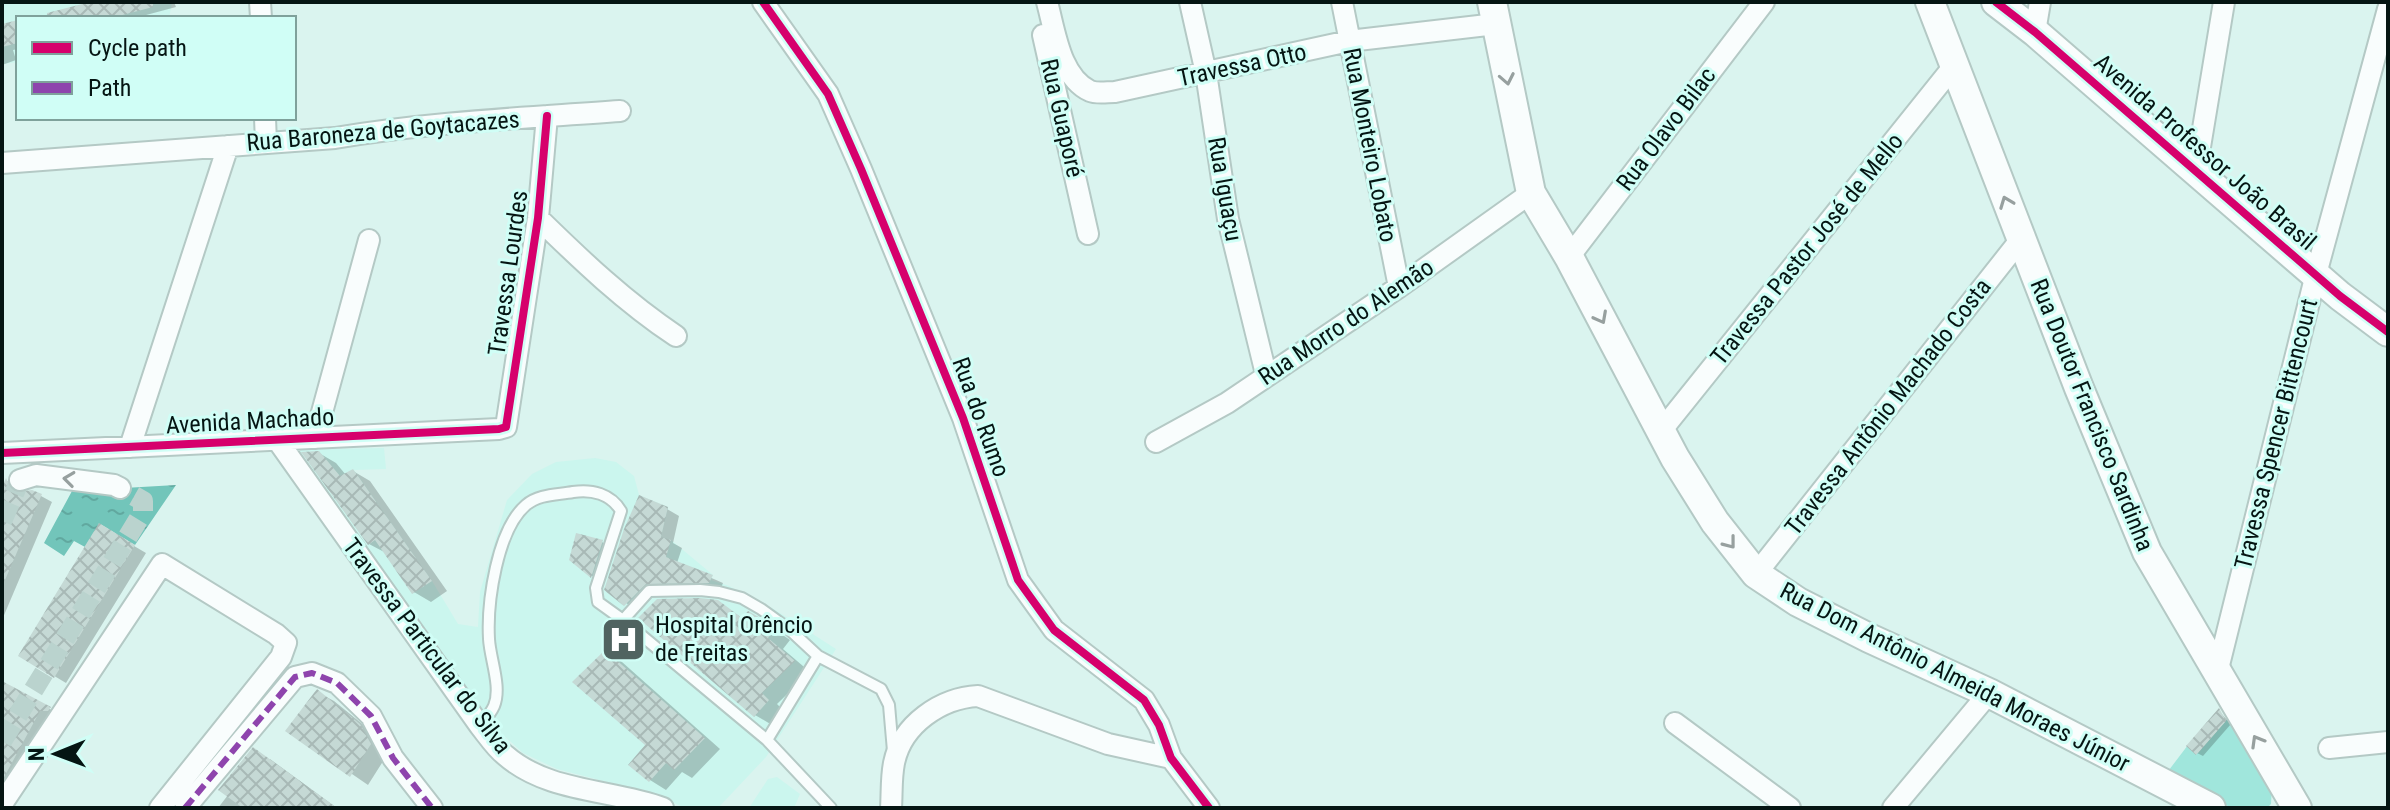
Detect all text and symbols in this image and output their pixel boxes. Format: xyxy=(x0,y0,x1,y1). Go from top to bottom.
legend xyxy=(16,16,296,120)
text: Cycle path xyxy=(88,34,187,62)
street label: Travessa Otto xyxy=(1175,38,1309,92)
street label: Rua Monteiro Lobato xyxy=(1337,45,1403,245)
street label: Avenida Professor João Brasil xyxy=(2088,48,2322,256)
street label: Rua Guaporé xyxy=(1035,56,1089,180)
street label: Rua Olavo Bilac xyxy=(1611,62,1721,196)
one-way arrow xyxy=(1498,71,1515,85)
text: Path xyxy=(88,74,131,102)
street label: Rua Baroneza de Goytacazes xyxy=(245,105,521,157)
street label: Travessa Pastor José de Mello xyxy=(1705,128,1909,370)
street label: Rua Iguaçu xyxy=(1202,135,1248,243)
street label: Travessa Lourdes xyxy=(483,189,533,357)
one-way arrow xyxy=(1999,196,2016,210)
street label: Rua Morro do Alemão xyxy=(1253,253,1439,391)
street label: Travessa Antônio Machado Costa xyxy=(1779,273,1997,541)
street label: Rua Doutor Francisco Sardinha xyxy=(2025,275,2159,555)
street label: Travessa Spencer Bittencourt xyxy=(2229,296,2323,572)
one-way arrow xyxy=(1591,309,1606,324)
street label: Rua do Rumo xyxy=(946,353,1016,481)
street label: Avenida Machado xyxy=(165,403,335,439)
one-way arrow xyxy=(63,471,76,488)
street label: Travessa Particular do Silva xyxy=(337,533,517,759)
one-way arrow xyxy=(1721,534,1735,549)
street label: Rua Dom Antônio Almeida Moraes Júnior xyxy=(1775,576,2135,778)
place label: Hospital Orêncio de Freitas xyxy=(655,611,813,667)
hospital icon: Hospital Orêncio de Freitas xyxy=(600,615,648,663)
north arrow xyxy=(16,714,96,794)
one-way arrow xyxy=(2251,735,2267,750)
text: N xyxy=(24,747,49,761)

